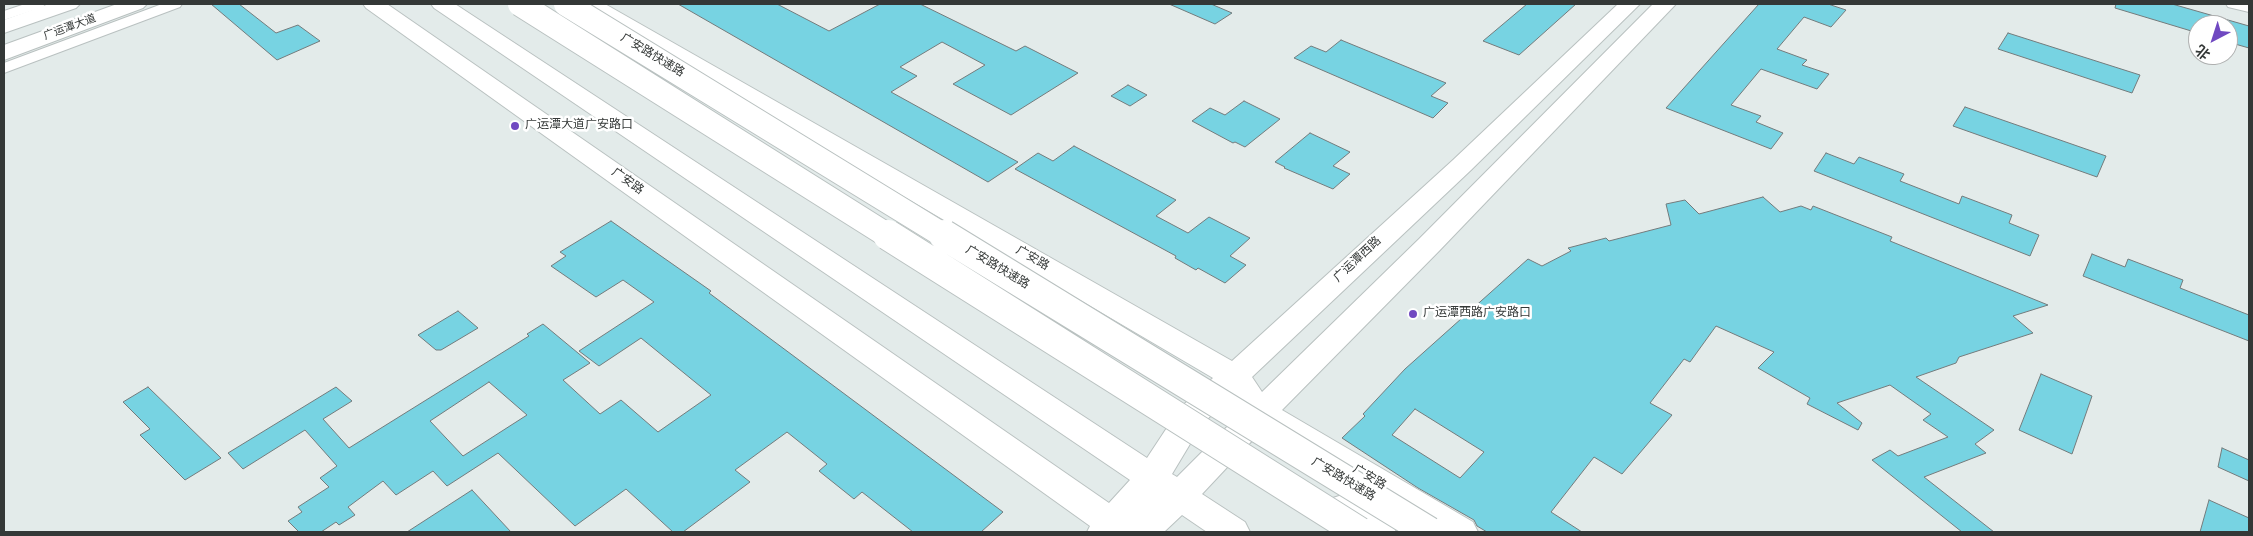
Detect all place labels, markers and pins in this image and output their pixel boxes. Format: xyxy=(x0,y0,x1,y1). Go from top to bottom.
place label: 广运潭大道广安路口 xyxy=(525,119,633,133)
marker: 广运潭大道广安路口 xyxy=(509,120,521,132)
place label: 广运潭西路广安路口 xyxy=(1423,307,1531,321)
marker: 广运潭西路广安路口 xyxy=(1407,308,1419,320)

